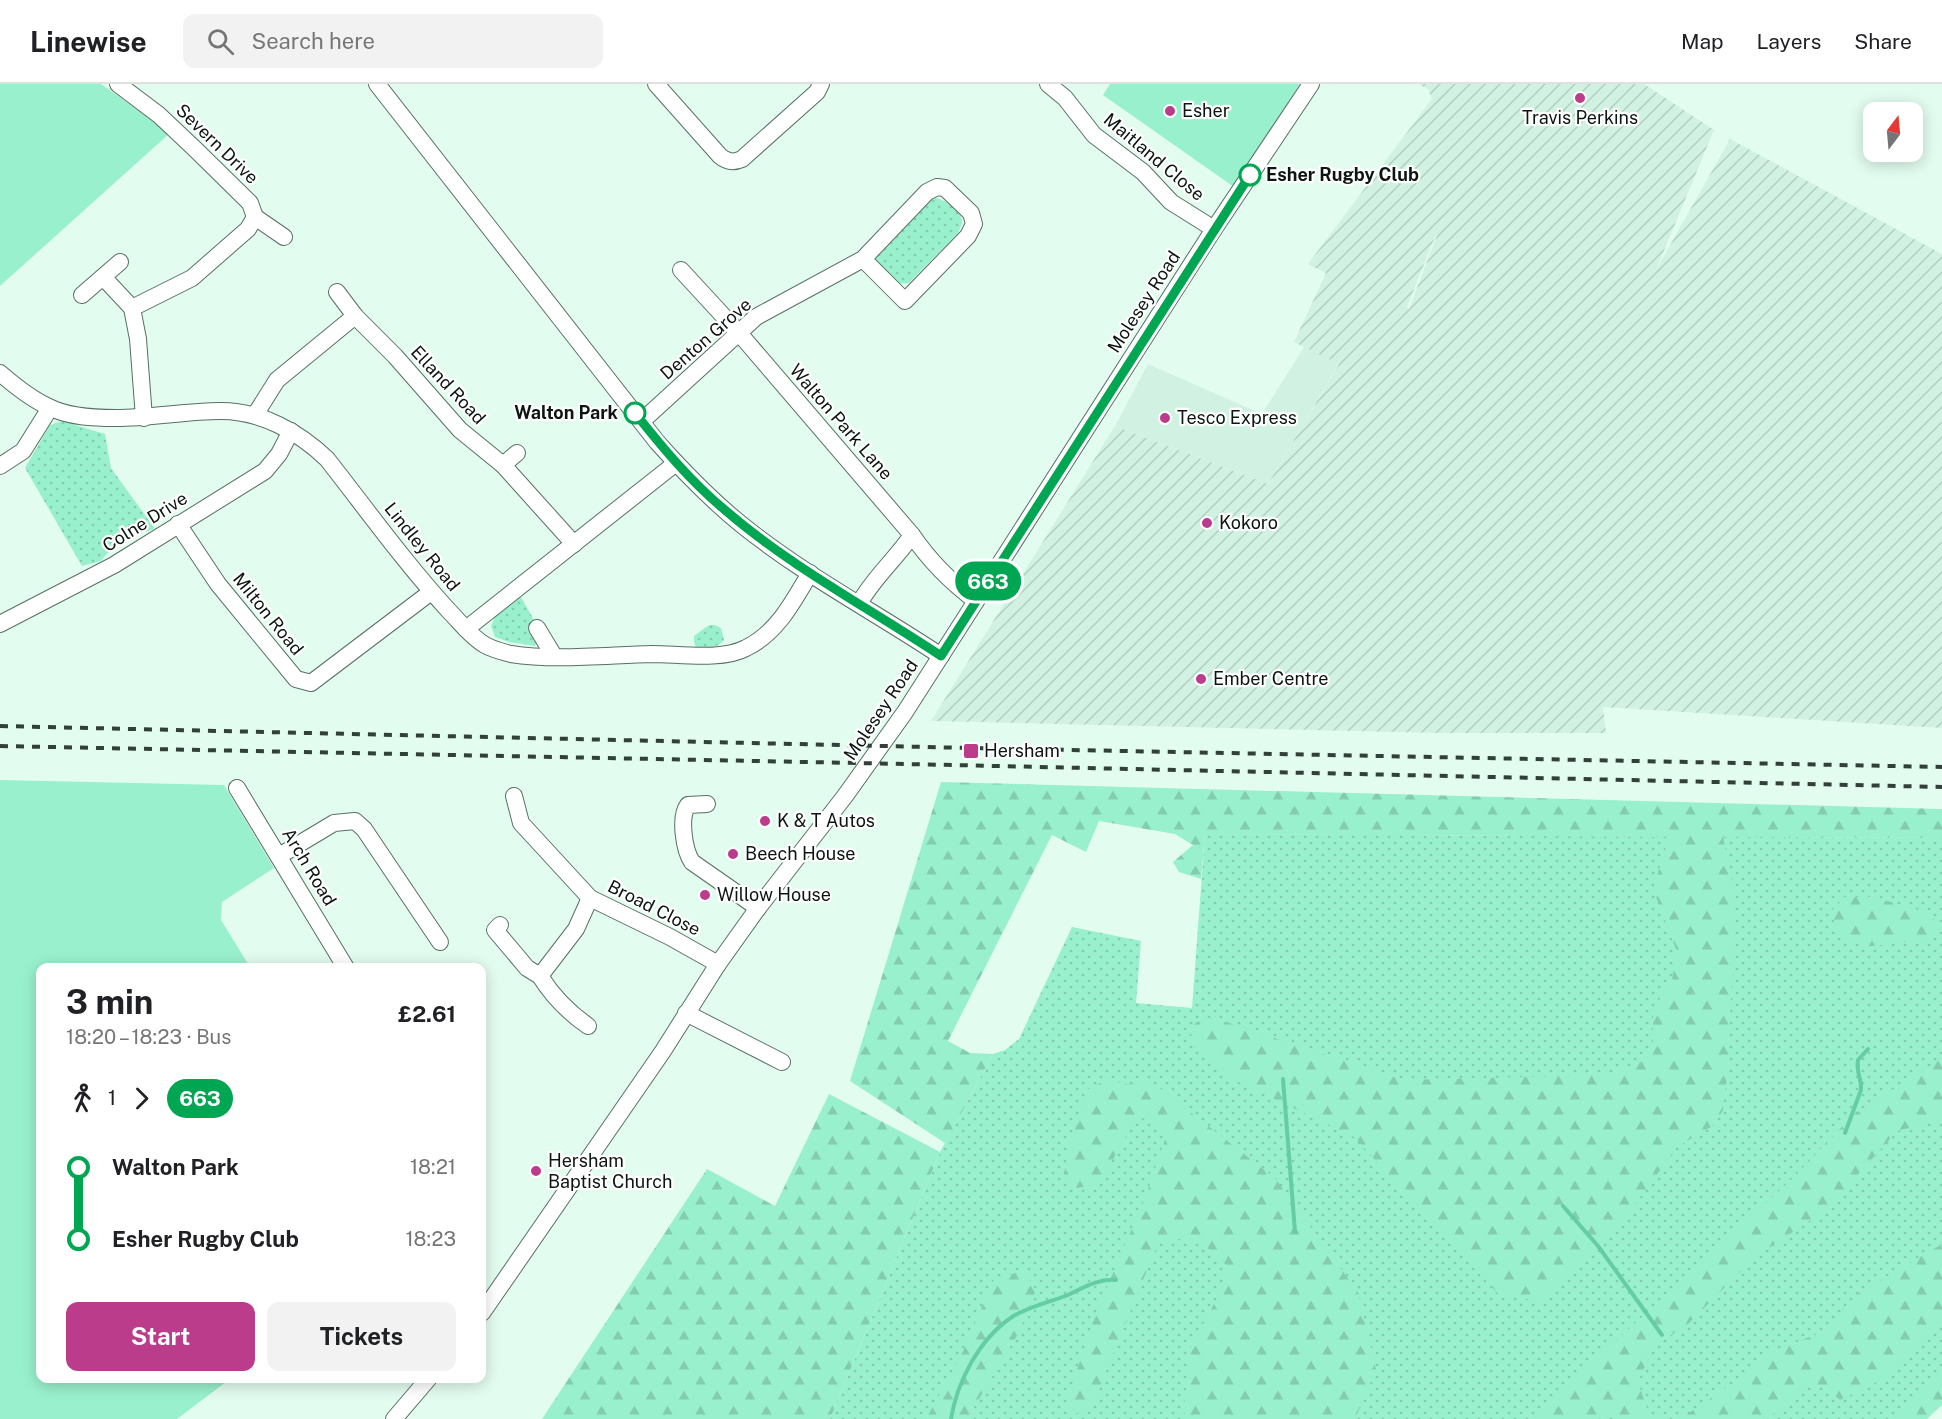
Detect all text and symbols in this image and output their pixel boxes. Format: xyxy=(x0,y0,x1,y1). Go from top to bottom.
search box xyxy=(183,14,603,68)
text: Linewise xyxy=(30,25,147,58)
icon: search xyxy=(204,25,237,58)
text: Search here xyxy=(252,28,375,54)
text: Map xyxy=(1681,29,1724,54)
text: Layers xyxy=(1757,29,1821,54)
text: Share xyxy=(1854,29,1912,54)
marker: Travis Perkins xyxy=(1573,91,1587,105)
street label: Severn Drive xyxy=(172,99,263,188)
place label: Esher xyxy=(1182,100,1230,121)
north arrow xyxy=(1863,102,1923,162)
map controls xyxy=(1863,102,1923,162)
marker: Esher xyxy=(1163,104,1177,118)
place label: Travis Perkins xyxy=(1522,107,1638,128)
street label: Maitland Close xyxy=(1100,108,1209,205)
marker: Esher Rugby Club xyxy=(1239,164,1261,186)
place label: Esher Rugby Club xyxy=(1266,164,1419,185)
street label: Molesey Road xyxy=(1103,247,1184,356)
street label: Denton Grove xyxy=(656,293,755,384)
street label: Elland Road xyxy=(407,341,490,428)
street label: Walton Park Lane xyxy=(785,360,897,484)
place label: Walton Park xyxy=(514,402,619,423)
marker: Walton Park xyxy=(624,402,646,424)
place label: Tesco Express xyxy=(1177,407,1297,428)
marker: Tesco Express xyxy=(1158,411,1172,425)
street label: Colne Drive xyxy=(99,487,191,556)
street label: Lindley Road xyxy=(380,498,464,595)
place label: Kokoro xyxy=(1219,512,1278,533)
marker: Kokoro xyxy=(1200,516,1214,530)
line badge: 663 xyxy=(954,562,1022,600)
street label: Milton Road xyxy=(229,568,308,659)
text: 663 xyxy=(967,569,1009,594)
street label: Molesey Road xyxy=(839,655,922,764)
place label: Ember Centre xyxy=(1213,668,1329,689)
marker: Ember Centre xyxy=(1194,672,1208,686)
place label: Hersham xyxy=(984,740,1060,761)
marker: Hersham xyxy=(962,742,980,760)
place label: K & T Autos xyxy=(777,810,875,831)
marker: K & T Autos xyxy=(758,814,772,828)
street label: Arch Road xyxy=(278,824,341,909)
place label: Beech House xyxy=(745,843,856,864)
marker: Beech House xyxy=(726,847,740,861)
street label: Broad Close xyxy=(604,875,704,940)
place label: Willow House xyxy=(717,884,831,905)
marker: Willow House xyxy=(698,888,712,902)
text: 3 min xyxy=(66,983,153,1021)
text: £2.61 xyxy=(398,1001,456,1027)
text: 18:20 – 18:23 · Bus xyxy=(66,1025,231,1049)
icon: walk xyxy=(66,1082,99,1115)
icon: forward xyxy=(125,1082,158,1115)
text: 1 xyxy=(108,1086,116,1110)
text: 663 xyxy=(179,1086,221,1111)
place label: Hersham Baptist Church xyxy=(548,1150,672,1192)
text: Walton Park xyxy=(112,1154,239,1180)
text: 18:21 xyxy=(410,1155,456,1179)
marker: Hersham Baptist Church xyxy=(529,1164,543,1178)
text: Esher Rugby Club xyxy=(112,1226,299,1252)
text: 18:23 xyxy=(405,1227,456,1251)
button: Start xyxy=(66,1302,255,1371)
button: Tickets xyxy=(267,1302,456,1371)

